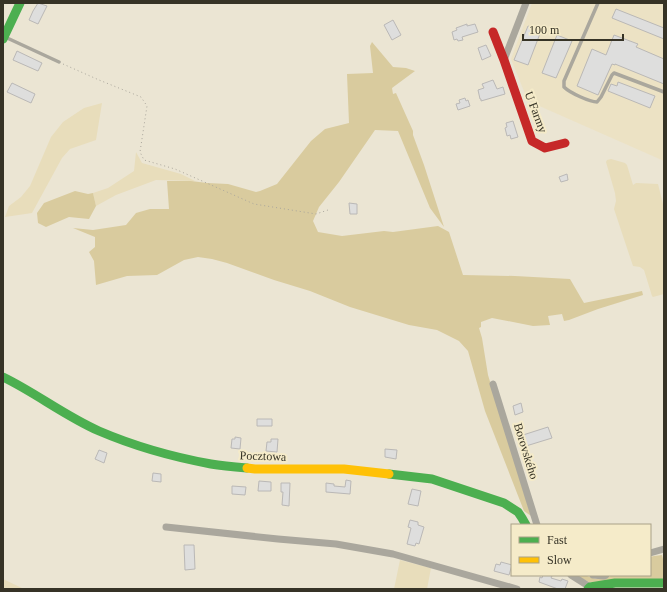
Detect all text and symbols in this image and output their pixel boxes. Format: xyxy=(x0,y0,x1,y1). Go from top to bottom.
scale bar xyxy=(523,16,623,42)
text: 100 m xyxy=(529,23,560,37)
street label: U Farmy xyxy=(522,89,550,135)
street label: Borovského xyxy=(511,421,541,481)
street label: Pocztowa xyxy=(239,448,287,464)
legend xyxy=(511,524,651,576)
text: Fast xyxy=(547,533,568,547)
text: Slow xyxy=(547,553,572,567)

